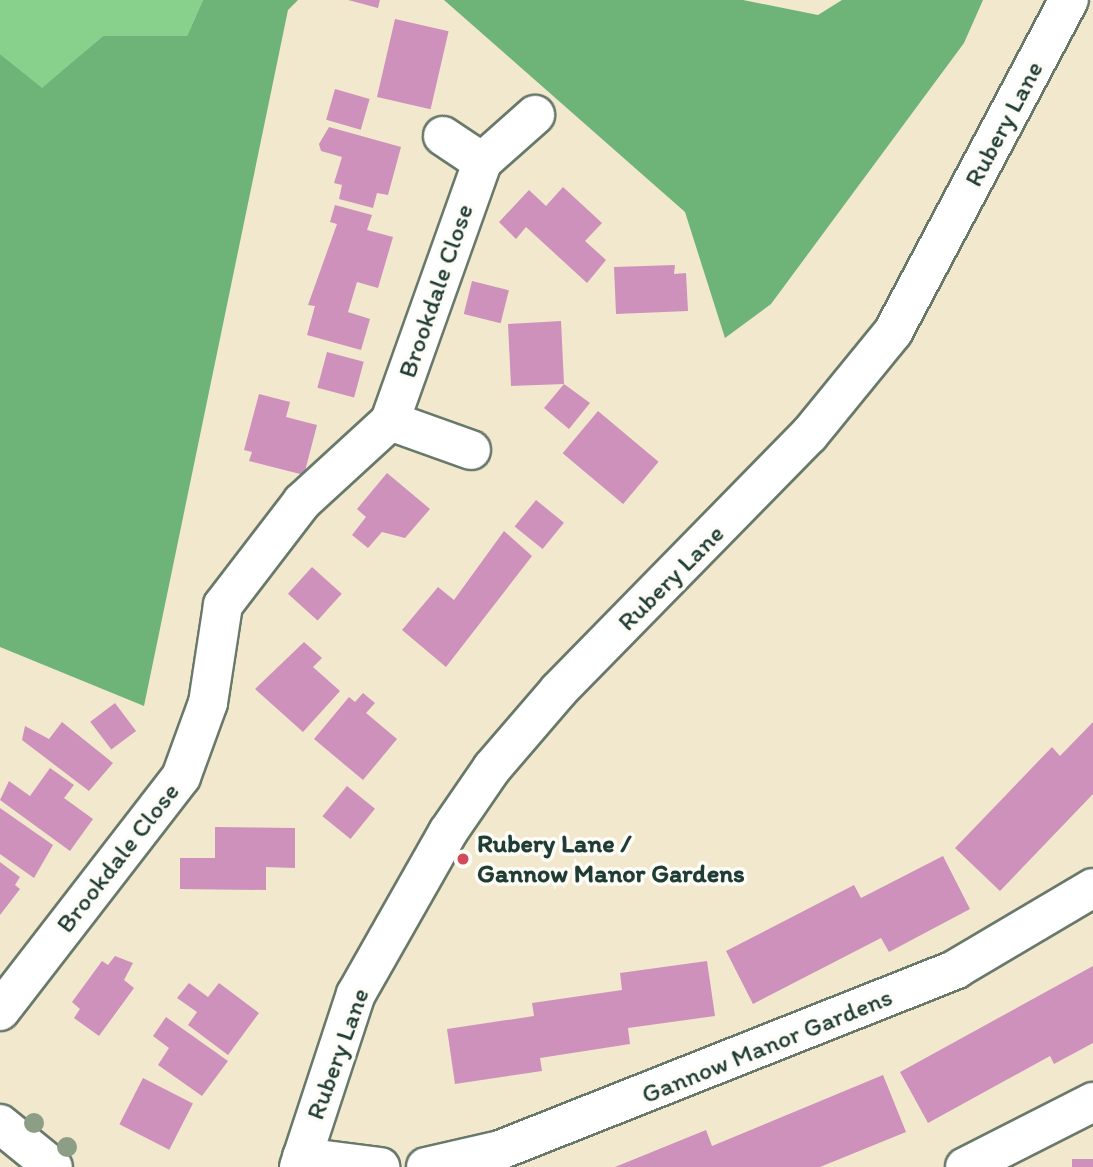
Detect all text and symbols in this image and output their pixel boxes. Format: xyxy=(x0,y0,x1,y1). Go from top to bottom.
street label: Rubery Lane xyxy=(958,56,1050,192)
street label: Brookdale Close xyxy=(392,200,480,382)
street label: Rubery Lane xyxy=(611,518,731,638)
street label: Brookdale Close xyxy=(50,777,186,939)
place label: Rubery Lane / Gannow Manor Gardens xyxy=(477,828,746,890)
marker: Rubery Lane / Gannow Manor Gardens xyxy=(455,851,471,867)
street label: Gannow Manor Gardens xyxy=(637,981,897,1111)
street label: Rubery Lane xyxy=(300,984,376,1124)

